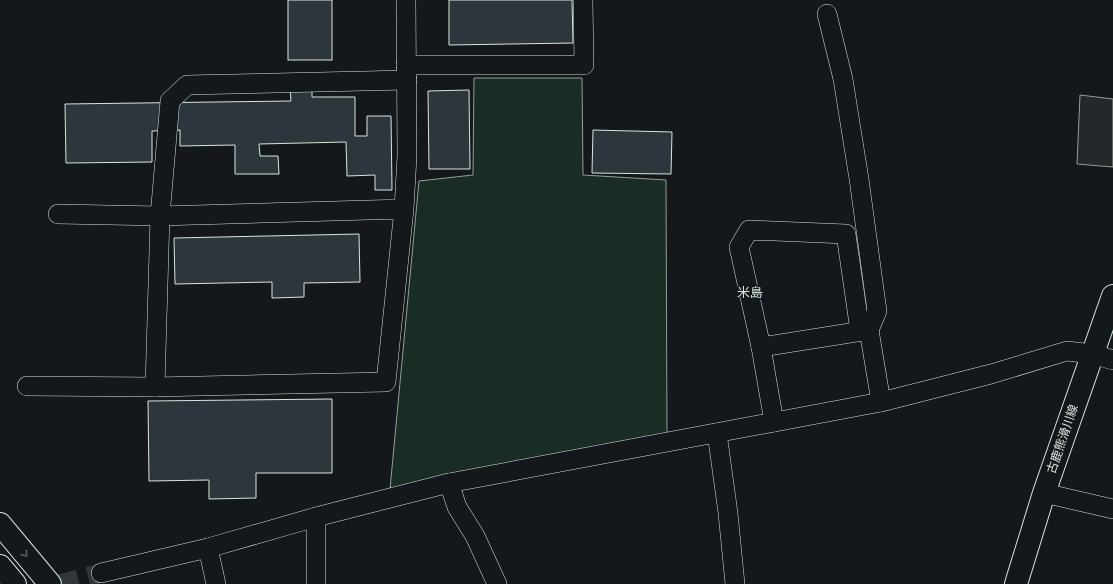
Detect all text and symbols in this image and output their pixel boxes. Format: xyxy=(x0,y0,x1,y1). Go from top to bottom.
district label: 米島 xyxy=(737,283,763,301)
street label: 古鹿熊滑川線 xyxy=(1042,402,1082,476)
one-way arrow xyxy=(20,550,27,557)

